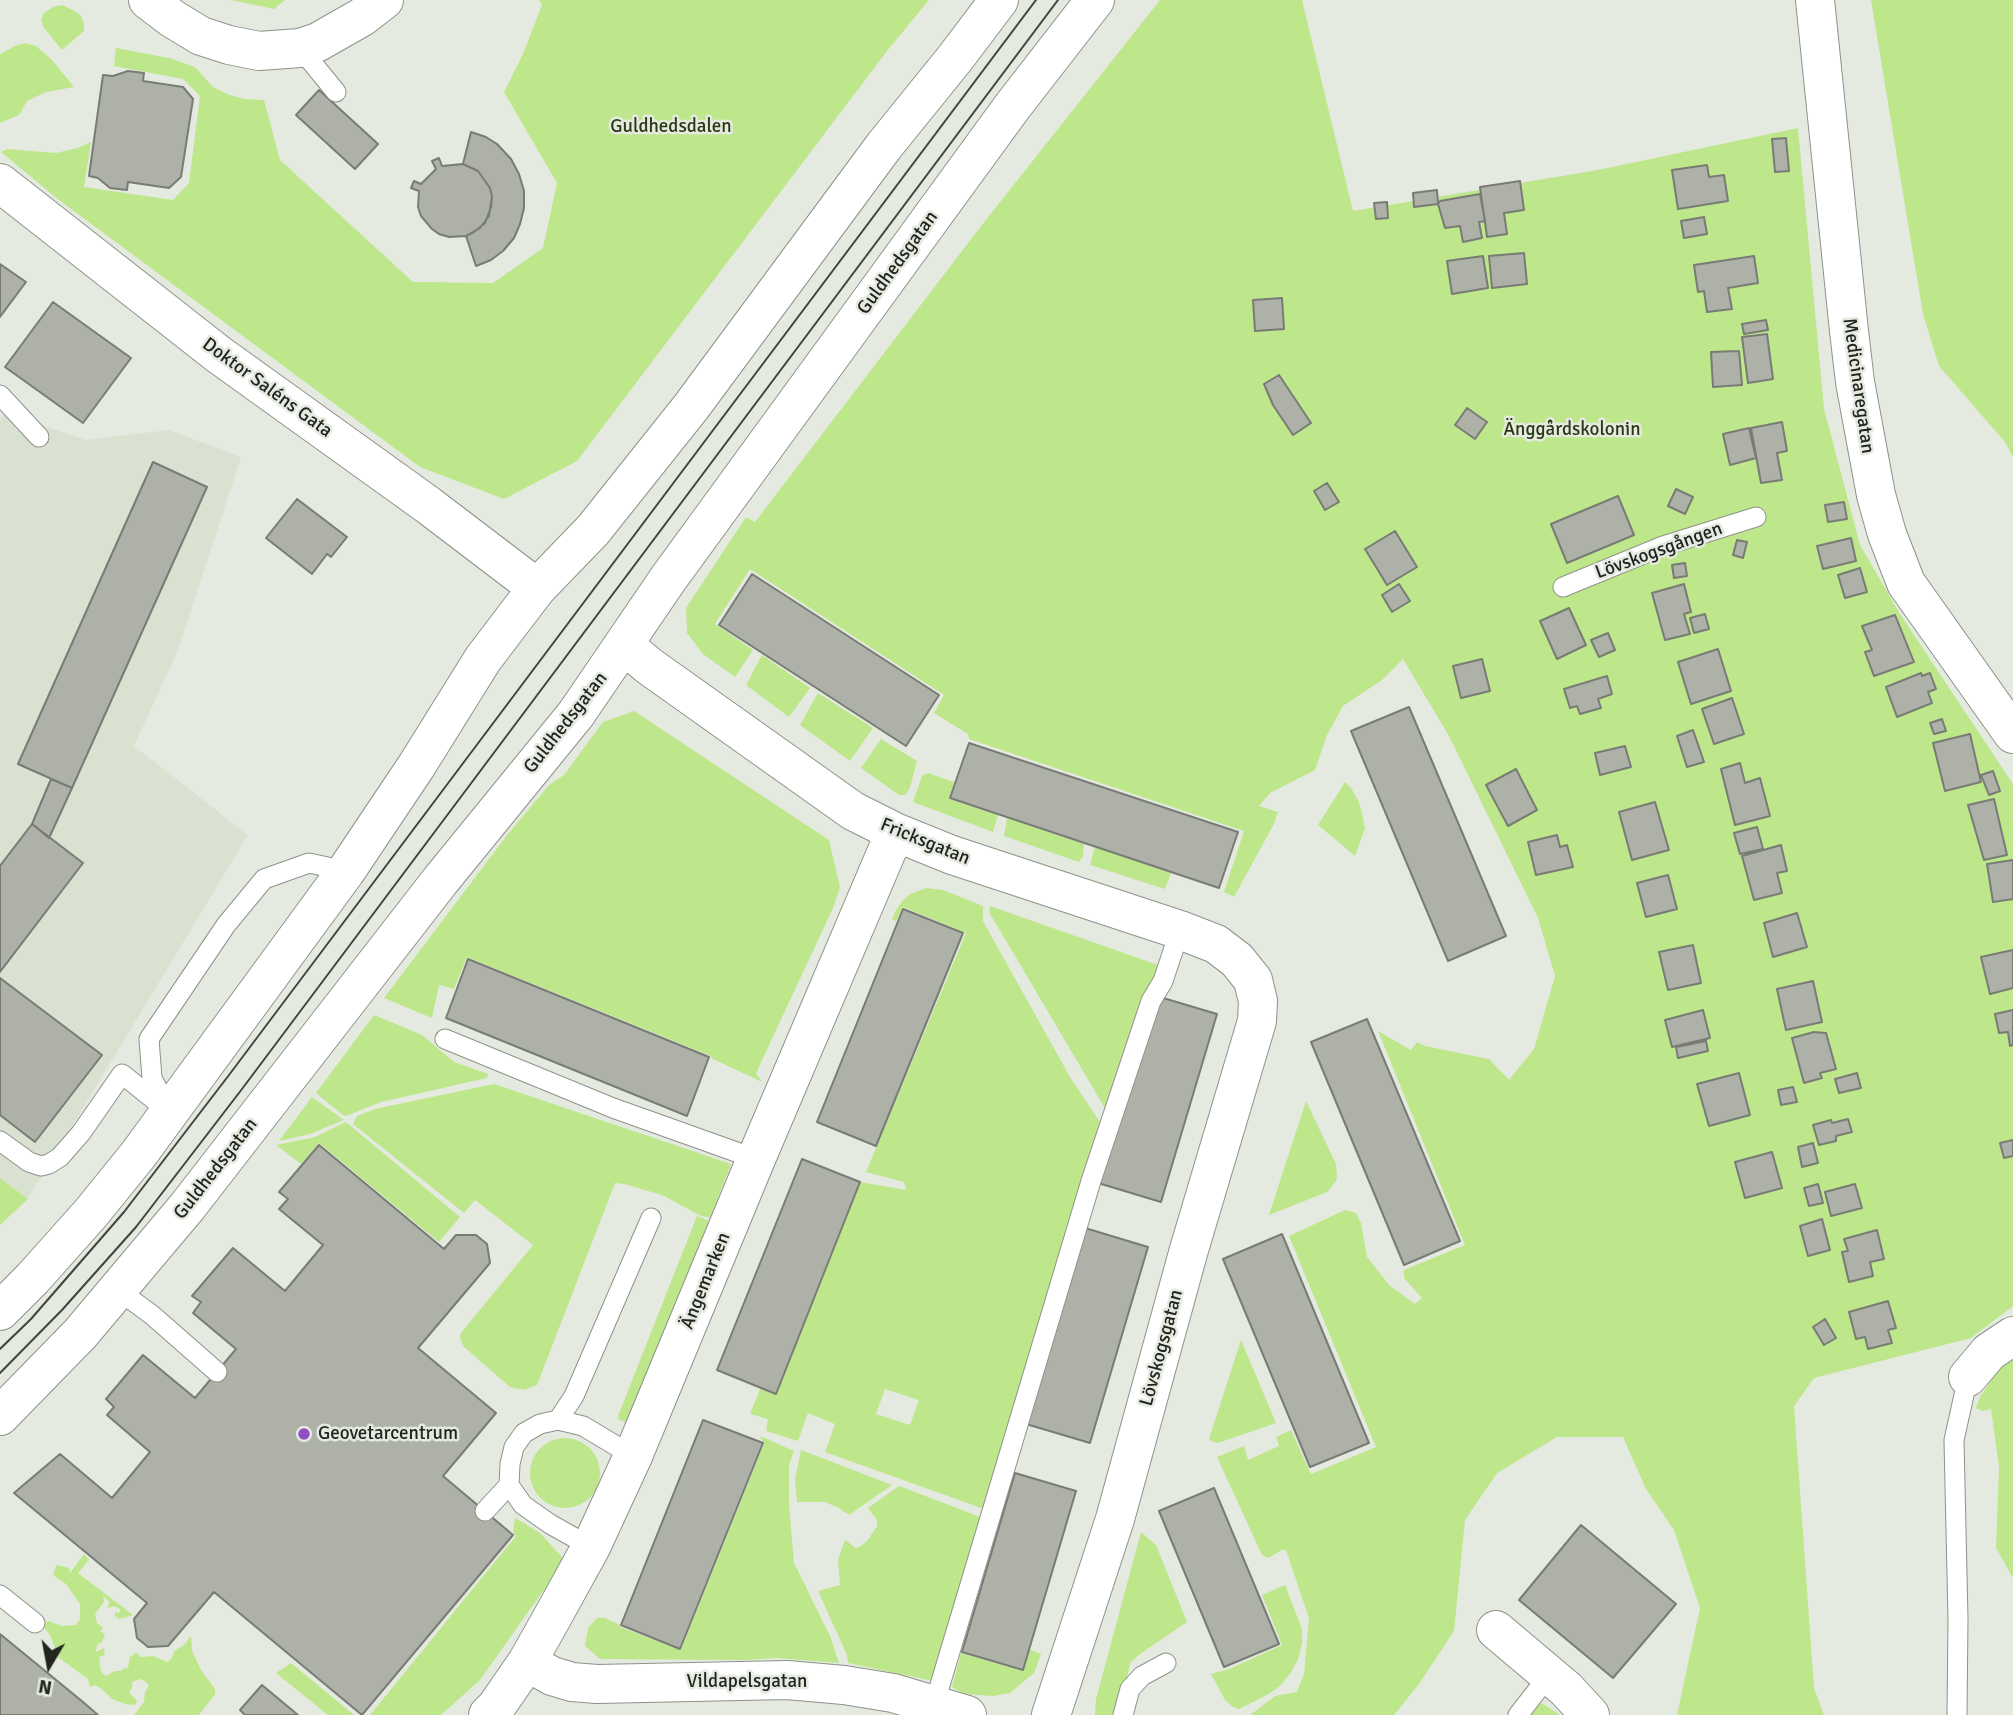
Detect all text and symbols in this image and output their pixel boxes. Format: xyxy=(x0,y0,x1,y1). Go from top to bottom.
park label: Guldhedsdalen xyxy=(610,116,732,138)
street label: Guldhedsgatan xyxy=(853,207,943,319)
street label: Medicinaregatan xyxy=(1837,317,1879,455)
street label: Doktor Saléns Gata xyxy=(198,333,336,443)
park label: Änggårdskolonin xyxy=(1503,419,1641,441)
street label: Lövskogsgången xyxy=(1592,517,1726,585)
street label: Guldhedsgatan xyxy=(519,668,613,778)
street label: Fricksgatan xyxy=(877,814,973,870)
street label: Guldhedsgatan xyxy=(169,1114,263,1224)
street label: Ängemarken xyxy=(676,1229,736,1333)
street label: Lövskogsgatan xyxy=(1136,1287,1188,1409)
place label: Geovetarcentrum xyxy=(318,1423,458,1445)
marker: Geovetarcentrum xyxy=(296,1426,312,1442)
north arrow xyxy=(14,1631,84,1701)
street label: Vildapelsgatan xyxy=(687,1671,807,1693)
text: N xyxy=(37,1674,54,1700)

